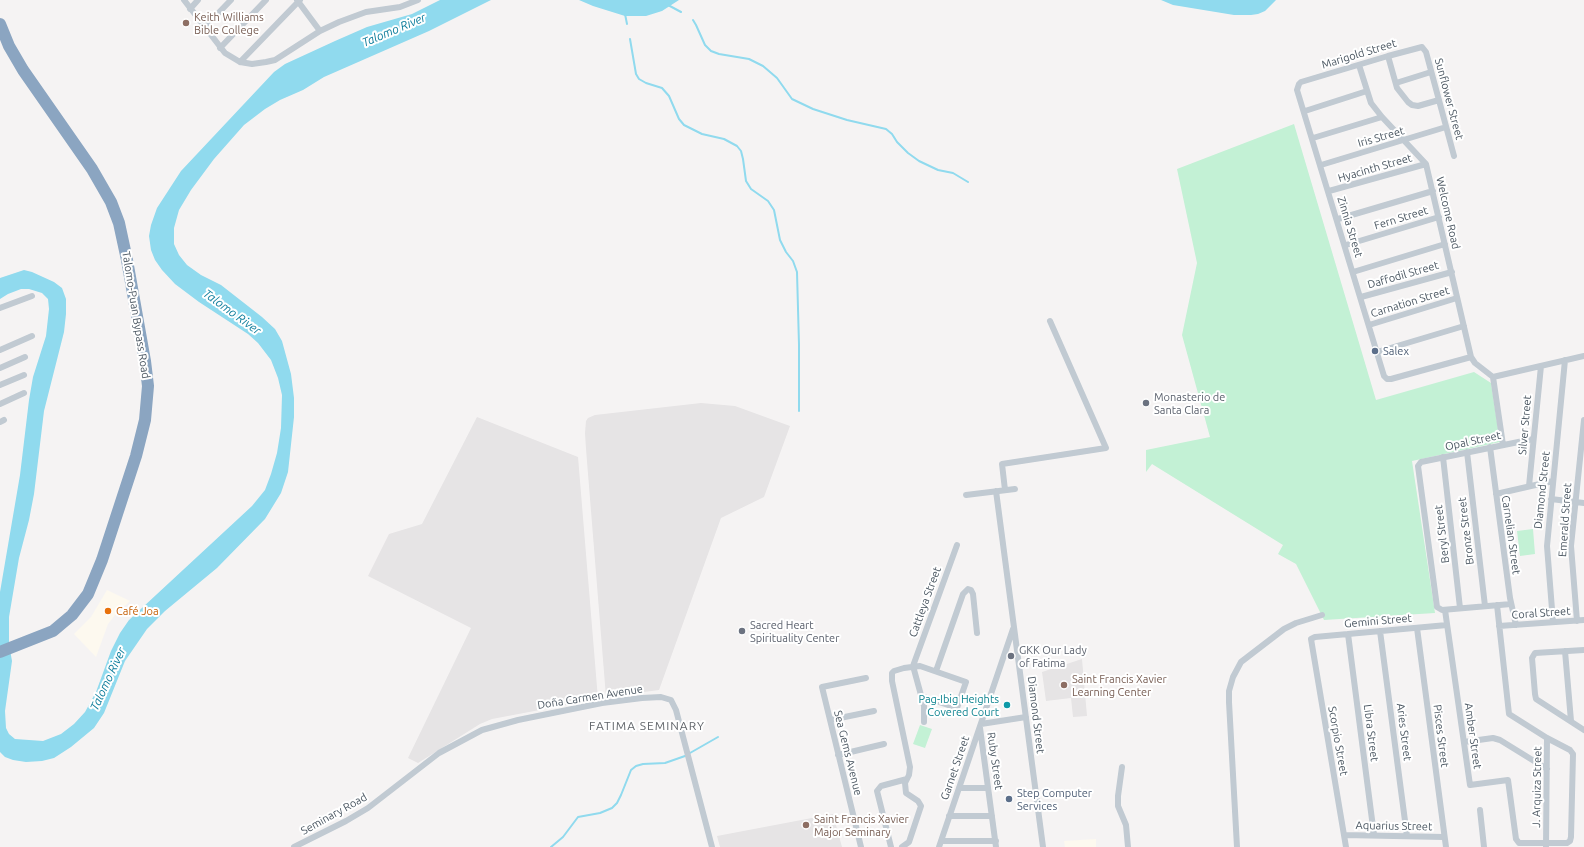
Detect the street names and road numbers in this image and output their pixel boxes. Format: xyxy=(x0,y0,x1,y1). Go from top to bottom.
street label: Marigold Street xyxy=(1320,36,1398,72)
street label: Sunflower Street xyxy=(1432,57,1466,141)
street label: Iris Street xyxy=(1356,124,1406,150)
street label: Hyacinth Street xyxy=(1336,151,1414,185)
street label: Welcome Road xyxy=(1433,176,1463,250)
street label: Zinnia Street xyxy=(1334,195,1366,259)
street label: Fern Street xyxy=(1373,204,1429,232)
street label: Talomo-Puan Bypass Road xyxy=(119,250,153,380)
street label: Daffodil Street xyxy=(1366,259,1440,291)
street label: Carnation Street xyxy=(1369,284,1451,320)
street label: Silver Street xyxy=(1516,394,1534,456)
street label: Opal Street xyxy=(1444,429,1502,453)
street label: Diamond Street xyxy=(1531,451,1553,529)
street label: Emerald Street xyxy=(1556,483,1574,557)
street label: Carnelian Street xyxy=(1499,495,1523,575)
street label: Bronze Street xyxy=(1455,496,1477,566)
street label: Beryl Street xyxy=(1432,504,1452,564)
street label: Cattleya Street xyxy=(906,565,944,639)
street label: Coral Street xyxy=(1511,604,1571,622)
street label: Gemini Street xyxy=(1344,611,1412,631)
street label: Diamond Street xyxy=(1025,676,1047,754)
street label: Doña Carmen Avenue xyxy=(536,682,644,712)
street label: Aries Street xyxy=(1394,702,1414,762)
street label: Amber Street xyxy=(1462,702,1484,770)
street label: Libra Street xyxy=(1361,704,1381,762)
street label: Pisces Street xyxy=(1431,704,1451,768)
street label: Scorpio Street xyxy=(1325,705,1351,777)
street label: Sea Gems Avenue xyxy=(831,709,865,797)
street label: Ruby Street xyxy=(984,731,1006,791)
street label: Garnet Street xyxy=(938,734,972,802)
street label: J. Arquiza Street xyxy=(1530,746,1544,828)
street label: Seminary Road xyxy=(299,790,369,838)
street label: Aquarius Street xyxy=(1356,819,1432,833)

